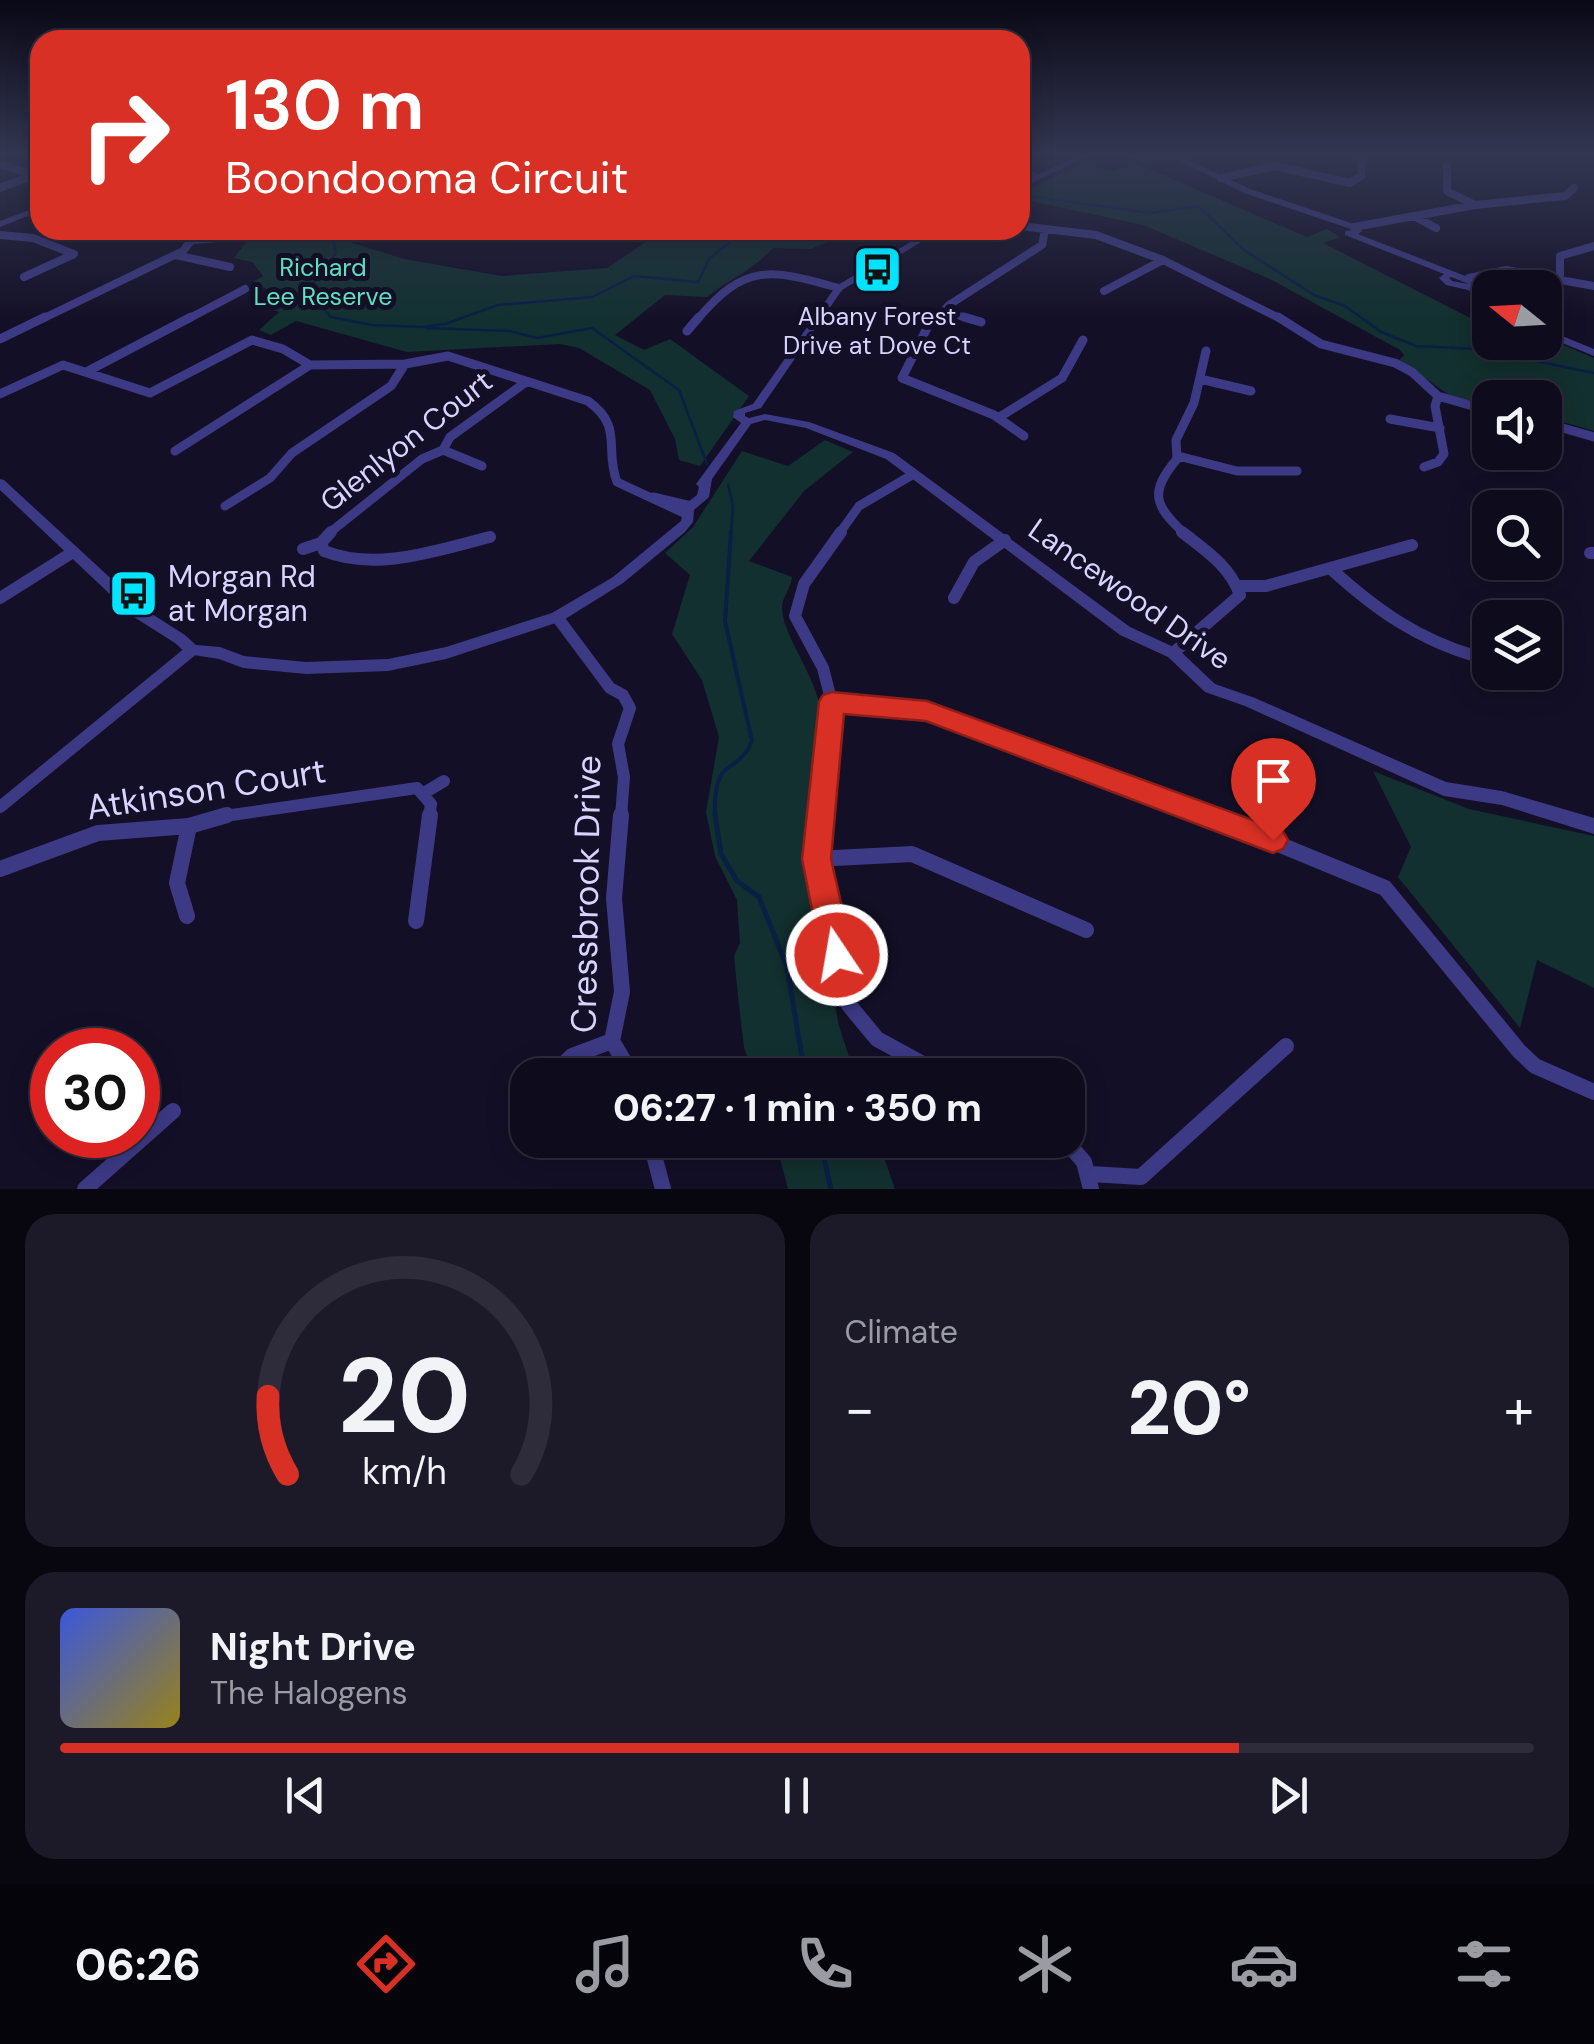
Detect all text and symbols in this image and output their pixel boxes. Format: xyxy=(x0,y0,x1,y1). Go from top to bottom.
text: 130 m xyxy=(225,60,424,151)
icon: right xyxy=(60,70,190,200)
text: Boondooma Circuit xyxy=(225,148,628,207)
bus stop icon: Albany Forest Drive at Dove Ct xyxy=(851,244,903,296)
park label: Richard Lee Reserve xyxy=(254,251,392,313)
north arrow xyxy=(1472,270,1562,360)
map controls xyxy=(1472,270,1562,690)
place label: Albany Forest Drive at Dove Ct xyxy=(783,300,971,362)
street label: Glenlyon Court xyxy=(312,362,500,520)
button: sound xyxy=(1472,380,1562,470)
button: search xyxy=(1472,490,1562,580)
street label: Lancewood Drive xyxy=(1021,510,1239,678)
place label: Morgan Rd at Morgan xyxy=(168,557,316,630)
bus stop icon: Morgan Rd at Morgan xyxy=(107,567,159,619)
button: layers xyxy=(1472,600,1562,690)
pin xyxy=(1231,738,1316,841)
street label: Atkinson Court xyxy=(83,747,329,831)
icon: arrive xyxy=(1246,753,1301,808)
street label: Cressbrook Drive xyxy=(561,755,611,1033)
position arrow xyxy=(785,903,889,1007)
speed limit sign: 30 xyxy=(30,1028,160,1158)
text: 06:27 · 1 min · 350 m xyxy=(613,1083,982,1133)
text: Climate xyxy=(845,1311,958,1353)
text: 20 xyxy=(338,1329,471,1464)
text: 20° xyxy=(1128,1360,1251,1457)
text: − xyxy=(845,1373,875,1445)
text: + xyxy=(1504,1373,1534,1445)
text: km/h xyxy=(363,1449,447,1495)
text: Night Drive xyxy=(210,1622,416,1672)
text: The Halogens xyxy=(210,1672,408,1714)
icon: previous xyxy=(278,1768,333,1823)
icon: pause xyxy=(769,1768,824,1823)
icon: next xyxy=(1261,1768,1316,1823)
icon: directions xyxy=(351,1929,421,1999)
icon: music xyxy=(570,1929,640,1999)
icon: phone xyxy=(790,1929,860,1999)
icon: climate xyxy=(1010,1929,1080,1999)
icon: car xyxy=(1229,1929,1299,1999)
icon: filters xyxy=(1449,1929,1519,1999)
text: 06:26 xyxy=(75,1935,201,1994)

